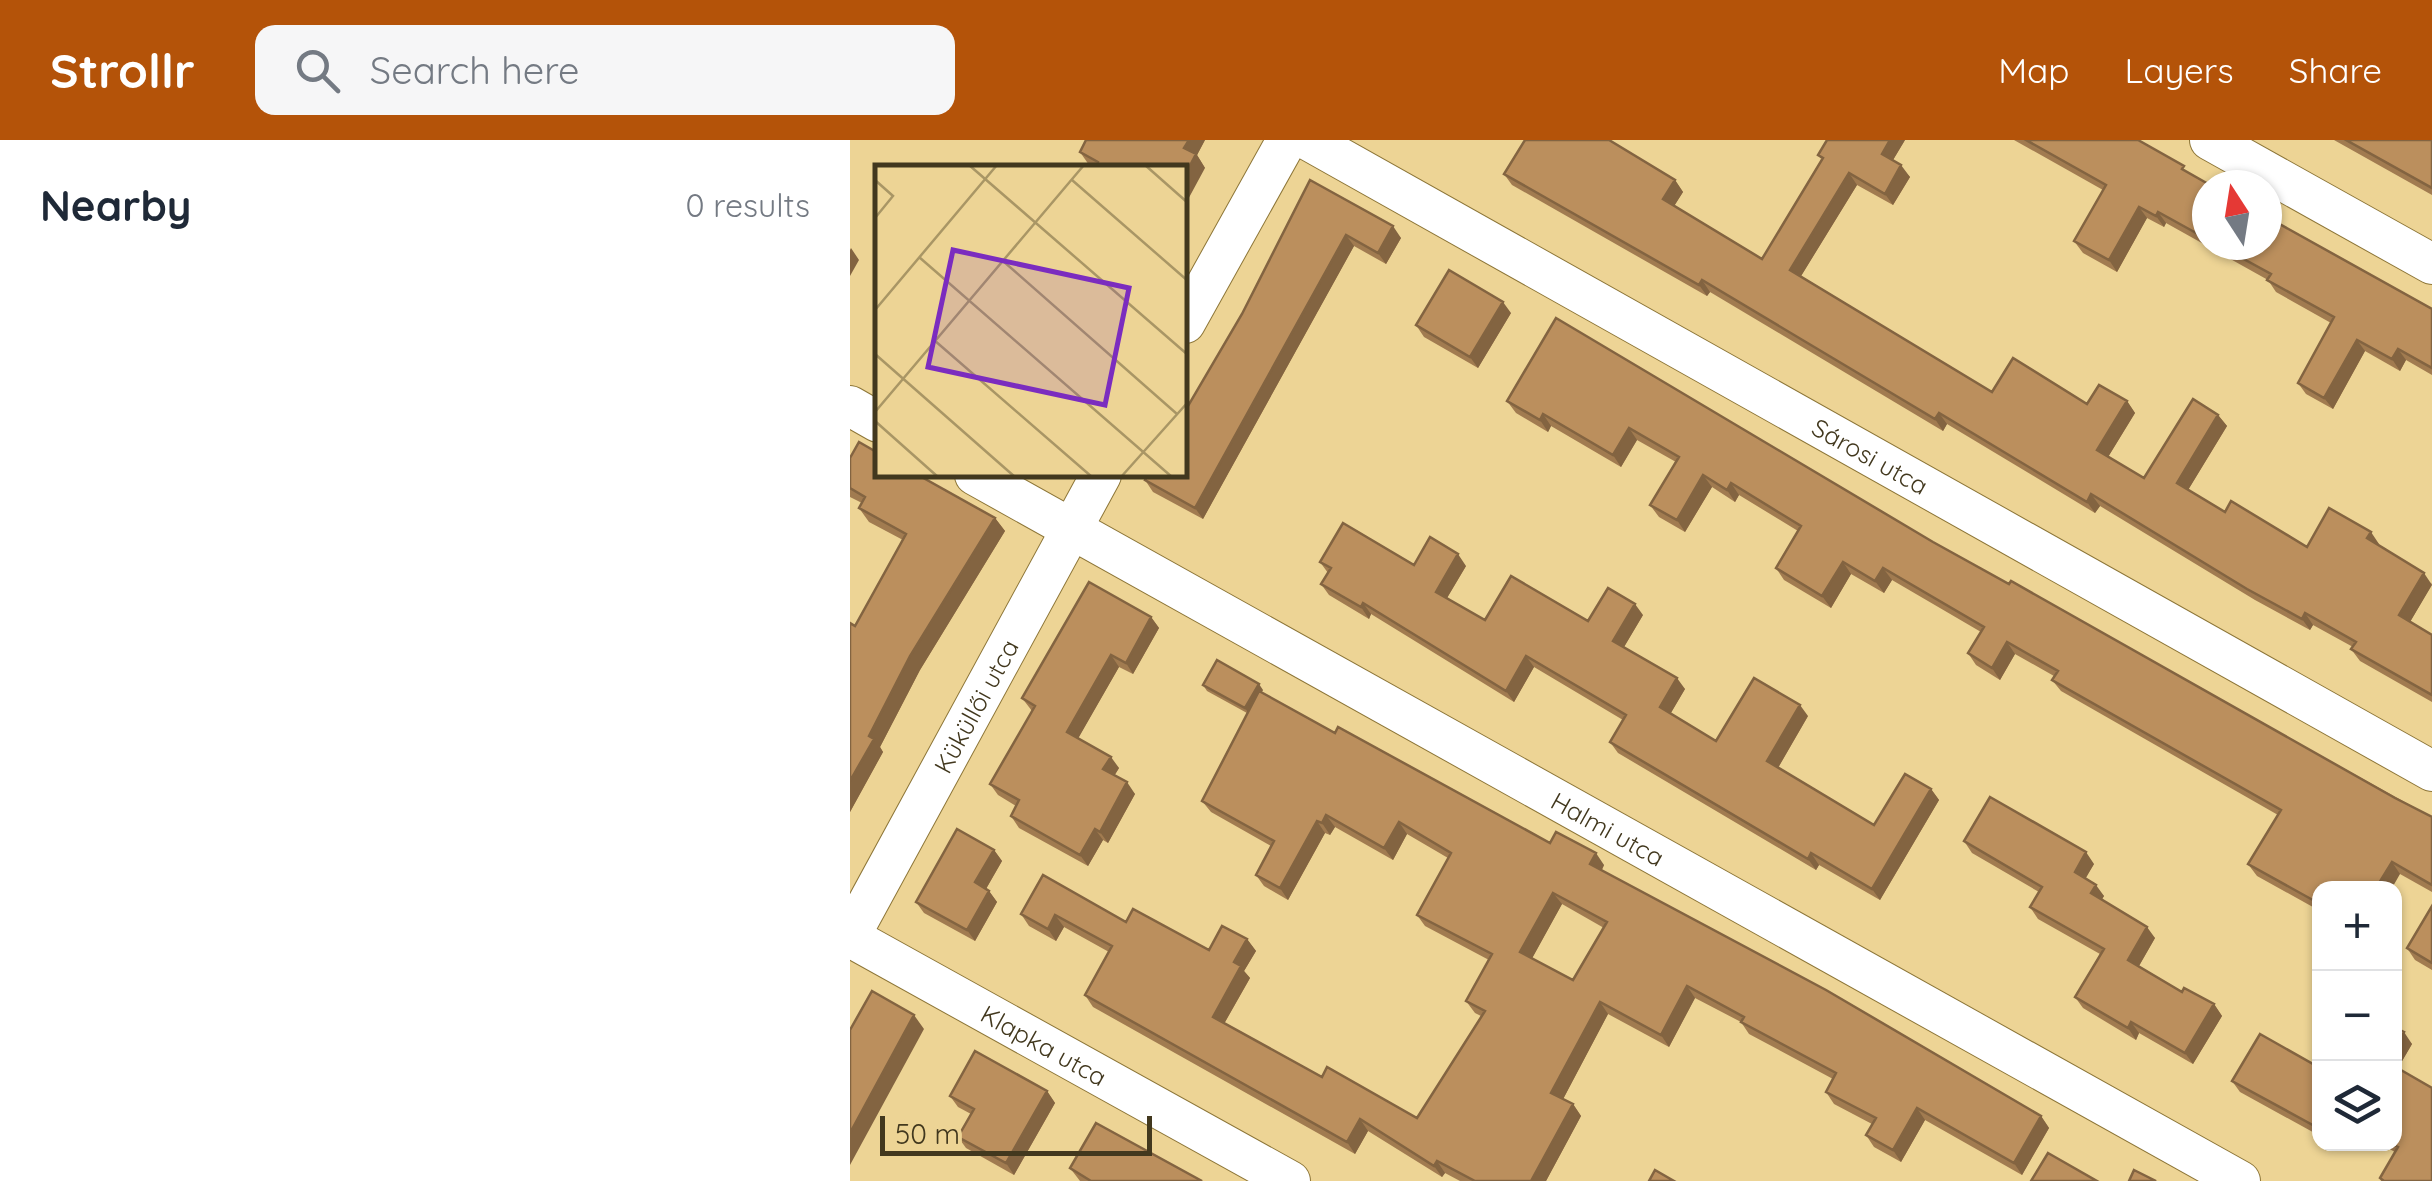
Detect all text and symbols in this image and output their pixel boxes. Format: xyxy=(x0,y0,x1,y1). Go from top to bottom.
search box xyxy=(255,25,955,115)
text: Strollr xyxy=(50,40,195,100)
icon: search xyxy=(290,43,345,98)
text: Search here xyxy=(370,46,580,94)
text: Map xyxy=(1998,48,2070,92)
text: Layers xyxy=(2125,48,2234,92)
text: Share xyxy=(2289,48,2382,92)
inset map xyxy=(875,165,1188,478)
north arrow xyxy=(2192,170,2282,260)
text: Nearby xyxy=(40,179,191,232)
text: 0 results xyxy=(686,185,810,225)
street label: Sárosi utca xyxy=(1807,411,1934,501)
street label: Küküllői utca xyxy=(926,634,1024,778)
street label: Halmi utca xyxy=(1546,784,1670,872)
map controls xyxy=(2312,881,2402,1151)
button: + xyxy=(2312,881,2402,971)
button: − xyxy=(2312,971,2402,1061)
street label: Klapka utca xyxy=(976,997,1112,1092)
button: layers xyxy=(2312,1061,2402,1151)
scale bar xyxy=(880,1111,1152,1156)
text: 50 m xyxy=(895,1116,960,1151)

